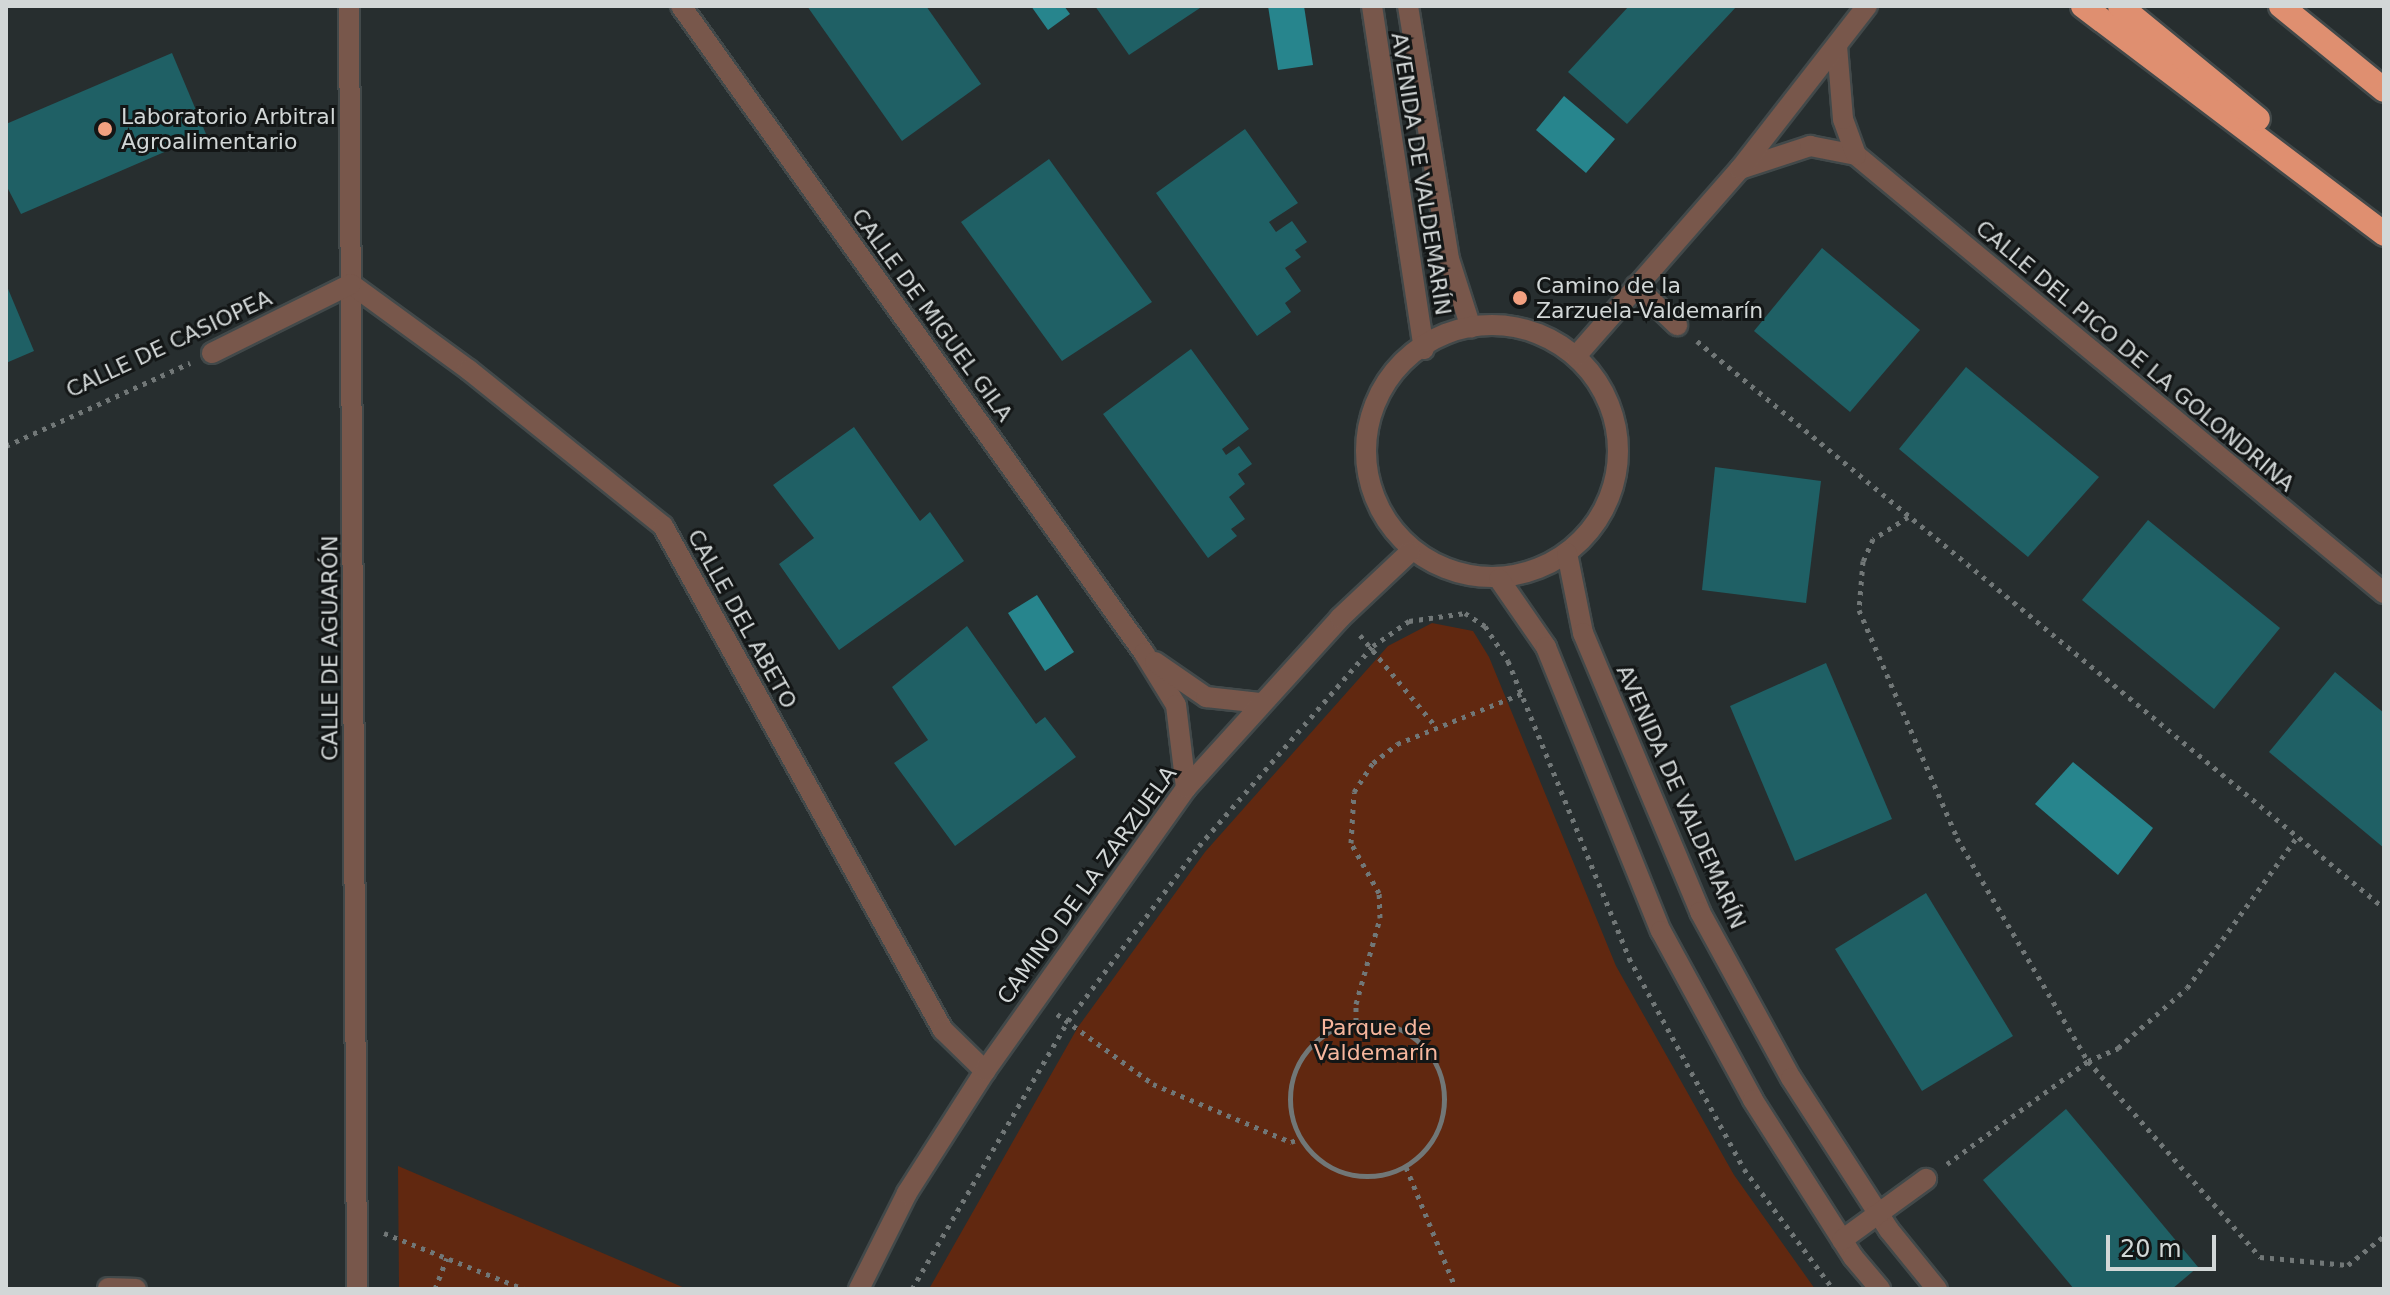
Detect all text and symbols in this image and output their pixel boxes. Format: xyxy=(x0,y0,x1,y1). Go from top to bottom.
street label: AVENIDA DE VALDEMARÍN xyxy=(1386,31,1456,317)
place label: Laboratorio Arbitral Agroalimentario xyxy=(121,103,336,154)
marker: Laboratorio Arbitral Agroalimentario xyxy=(96,120,114,138)
street label: CALLE DE MIGUEL GILA xyxy=(846,203,1018,427)
street label: CALLE DEL PICO DE LA GOLONDRINA xyxy=(1970,215,2300,497)
place label: Camino de la Zarzuela-Valdemarín xyxy=(1536,272,1763,324)
street label: CALLE DE CASIOPEA xyxy=(62,285,276,403)
marker: Camino de la Zarzuela-Valdemarín xyxy=(1511,289,1529,307)
street label: CALLE DEL ABETO xyxy=(682,525,802,713)
street label: CALLE DE AGUARÓN xyxy=(317,535,343,761)
street label: AVENIDA DE VALDEMARÍN xyxy=(1611,661,1751,933)
street label: CAMINO DE LA ZARZUELA xyxy=(992,761,1182,1009)
park label: Parque de Valdemarín xyxy=(1314,1014,1438,1066)
scale bar xyxy=(2110,1219,2220,1269)
text: 20 m xyxy=(2120,1235,2182,1263)

